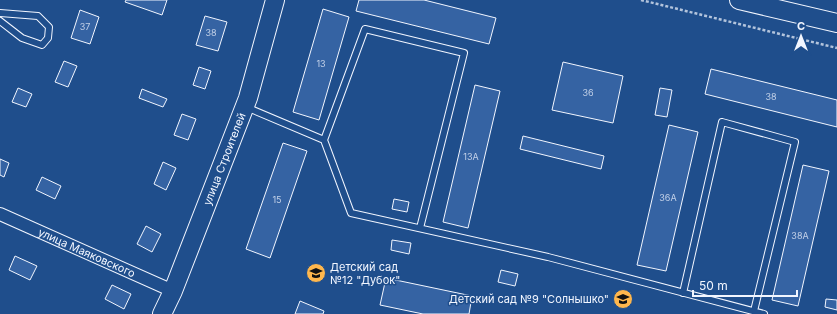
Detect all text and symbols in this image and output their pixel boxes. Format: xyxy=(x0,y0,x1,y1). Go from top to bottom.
north arrow xyxy=(781,16,821,56)
text: С xyxy=(797,19,805,33)
house number: 37 xyxy=(80,21,90,32)
house number: 38 xyxy=(205,27,217,38)
house number: 13 xyxy=(316,58,326,69)
house number: 36 xyxy=(582,87,594,98)
house number: 38 xyxy=(765,91,777,102)
street label: улица Строителей xyxy=(200,111,249,207)
house number: 13А xyxy=(463,151,479,162)
house number: 36А xyxy=(659,192,677,203)
house number: 15 xyxy=(272,194,282,205)
street label: улица Маяковского xyxy=(36,225,138,281)
house number: 38А xyxy=(791,230,809,241)
place label: Детский сад №12 "Дубок" xyxy=(330,260,400,287)
school or university icon: Детский сад №12 "Дубок" xyxy=(305,262,327,284)
scale bar xyxy=(693,272,797,298)
text: 50 m xyxy=(699,278,728,293)
school or university icon: Детский сад №9 "Солнышко" xyxy=(612,288,634,310)
place label: Детский сад №9 "Солнышко" xyxy=(449,292,609,306)

